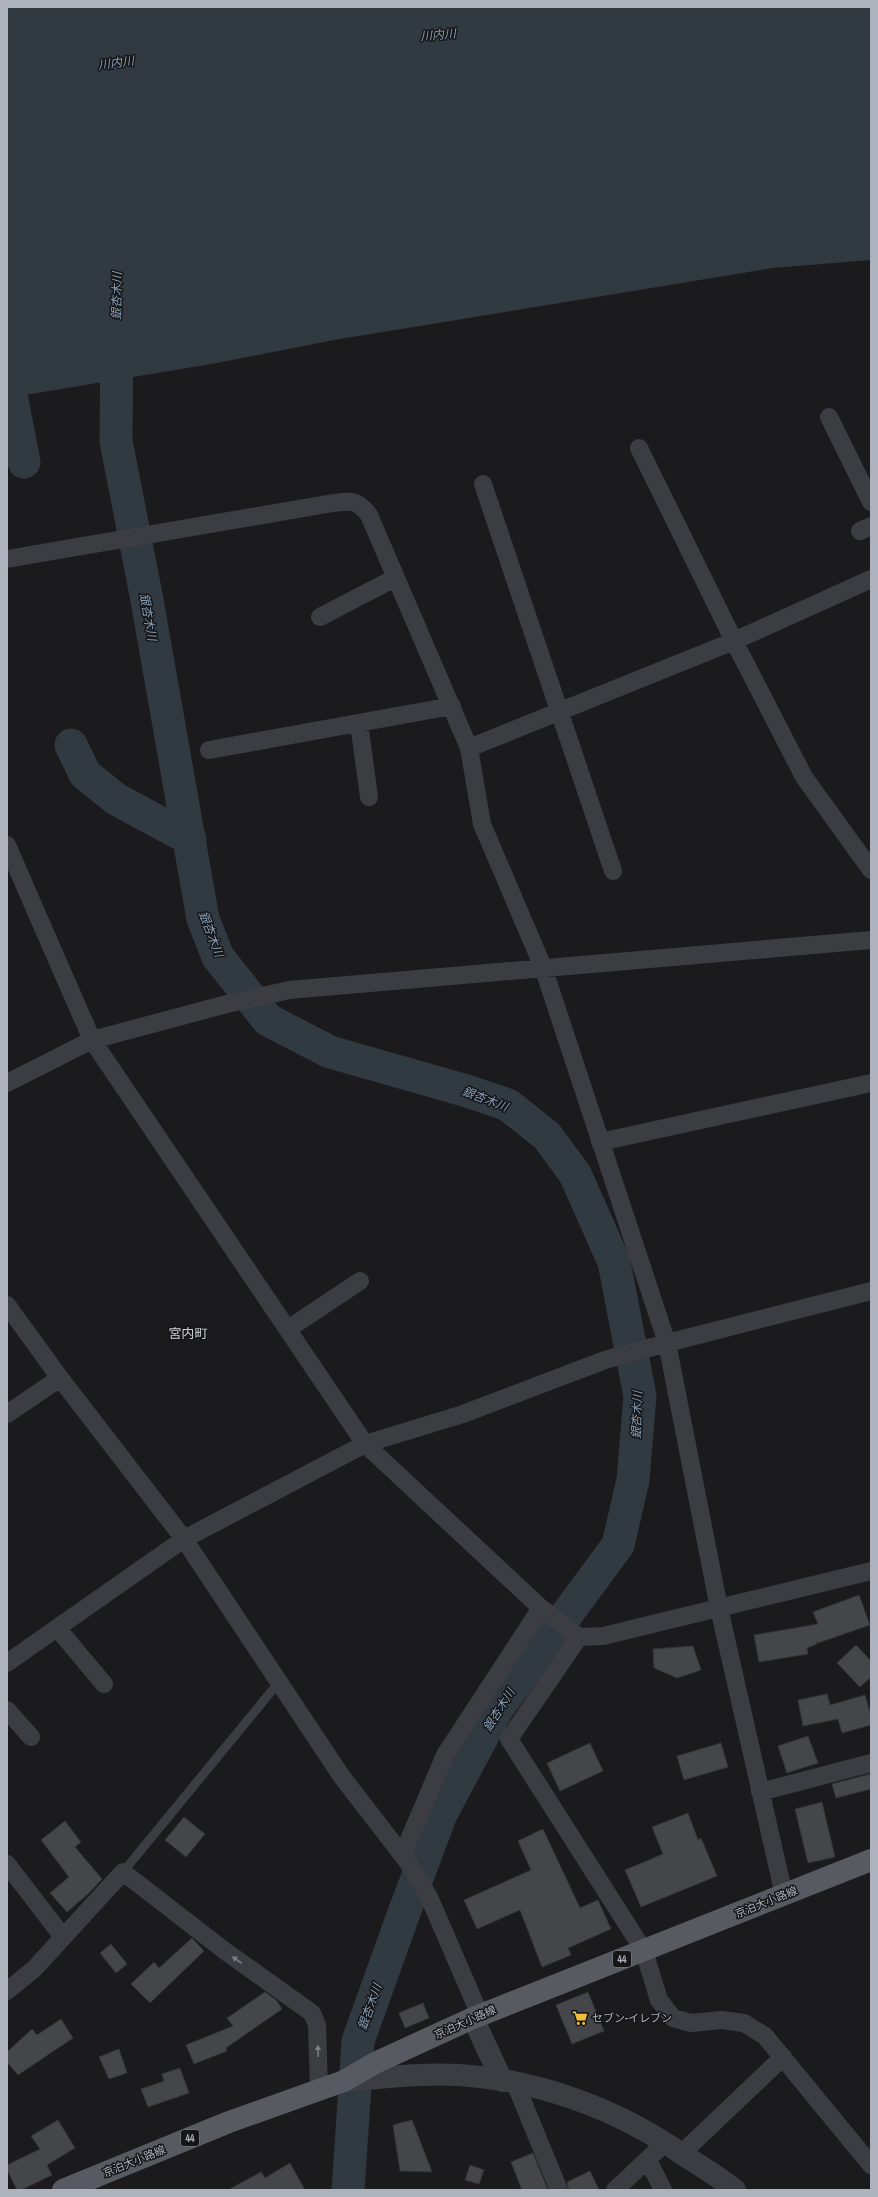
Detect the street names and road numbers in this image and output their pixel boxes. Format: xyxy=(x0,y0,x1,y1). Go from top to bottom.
street label: 京泊大小路線 xyxy=(733,1883,799,1921)
road number: 44 xyxy=(613,1951,631,1967)
street label: 京泊大小路線 xyxy=(432,2002,498,2042)
road number: 44 xyxy=(181,2130,199,2146)
street label: 京泊大小路線 xyxy=(101,2142,167,2180)

